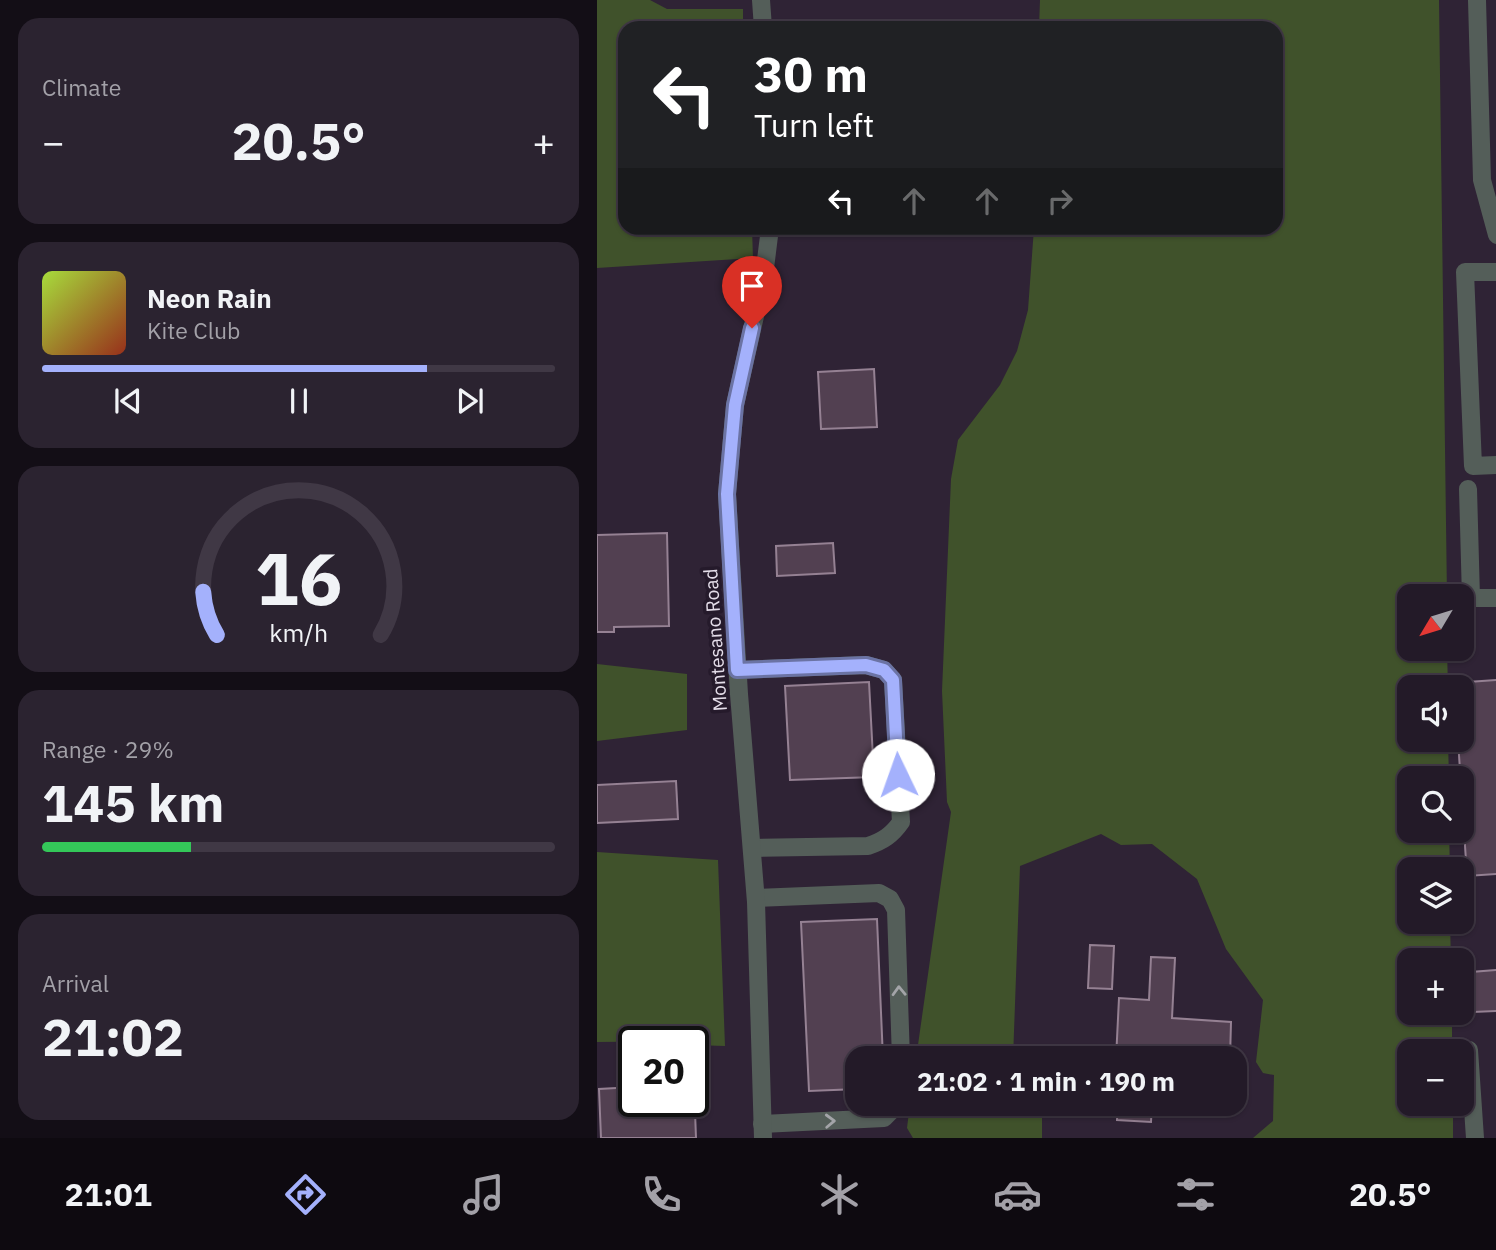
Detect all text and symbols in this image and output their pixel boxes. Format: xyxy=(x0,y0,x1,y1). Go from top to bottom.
text: 30 m xyxy=(754,42,868,105)
icon: left xyxy=(639,49,730,140)
text: Climate xyxy=(42,72,121,102)
text: Turn left xyxy=(754,104,874,146)
text: 20.5° xyxy=(231,107,366,174)
text: − xyxy=(42,117,65,166)
text: + xyxy=(532,117,555,166)
icon: left xyxy=(822,182,860,220)
icon: ahead xyxy=(895,182,933,220)
icon: ahead xyxy=(968,182,1006,220)
icon: right xyxy=(1041,182,1079,220)
pin xyxy=(722,256,782,328)
icon: arrive xyxy=(733,267,771,305)
text: Neon Rain xyxy=(147,281,272,315)
text: Kite Club xyxy=(147,315,240,345)
icon: previous xyxy=(109,382,147,420)
icon: pause xyxy=(280,382,318,420)
icon: next xyxy=(451,382,489,420)
text: 16 xyxy=(255,530,342,625)
street label: Montesano Road xyxy=(698,568,732,712)
north arrow xyxy=(1397,584,1474,662)
map controls xyxy=(1397,584,1474,1116)
text: km/h xyxy=(269,616,328,649)
button: sound xyxy=(1397,675,1474,752)
text: Range · 29% xyxy=(42,734,174,764)
position arrow xyxy=(861,738,935,812)
button: search xyxy=(1397,766,1474,843)
text: 145 km xyxy=(42,769,224,836)
button: layers xyxy=(1397,857,1474,934)
button: + xyxy=(1397,948,1474,1025)
text: Arrival xyxy=(42,968,109,998)
one-way arrow xyxy=(891,985,906,996)
text: 21:02 xyxy=(42,1003,184,1070)
speed limit sign: 20 xyxy=(618,1026,709,1117)
button: − xyxy=(1397,1039,1474,1116)
text: 21:02 · 1 min · 190 m xyxy=(917,1064,1175,1098)
one-way arrow xyxy=(825,1113,836,1128)
icon: directions xyxy=(281,1170,330,1219)
icon: music xyxy=(459,1170,508,1219)
icon: phone xyxy=(637,1170,686,1219)
icon: climate xyxy=(815,1170,864,1219)
icon: car xyxy=(993,1170,1042,1219)
icon: filters xyxy=(1171,1170,1220,1219)
text: 21:01 xyxy=(65,1173,152,1215)
text: 20.5° xyxy=(1349,1173,1431,1215)

